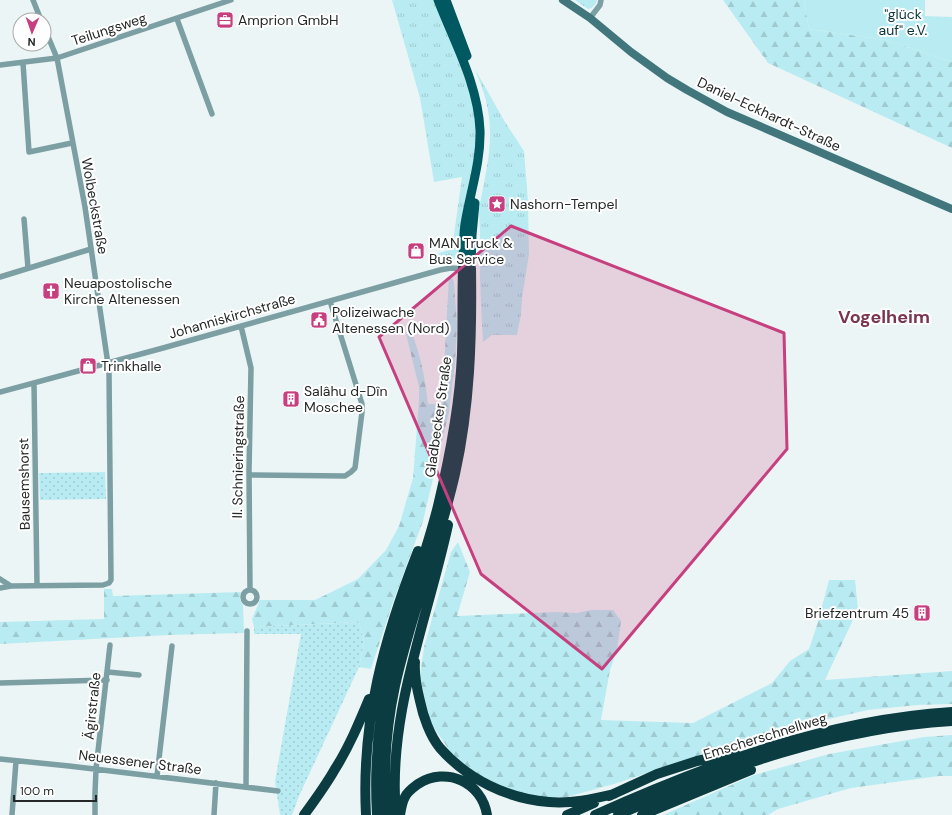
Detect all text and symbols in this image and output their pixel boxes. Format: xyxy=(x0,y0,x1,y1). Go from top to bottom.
park label: "glück auf" e.V. xyxy=(879,5,928,39)
street label: Teilungsweg xyxy=(69,8,149,50)
office icon: Amprion GmbH xyxy=(215,10,235,30)
place label: Amprion GmbH xyxy=(238,11,339,29)
north arrow xyxy=(12,12,52,52)
text: N xyxy=(27,35,36,49)
street label: Daniel-Eckhardt-Straße xyxy=(694,73,844,155)
street label: Wolbeckstraße xyxy=(78,156,112,256)
place icon: Nashorn-Tempel xyxy=(487,194,507,214)
place label: Nashorn-Tempel xyxy=(510,195,618,213)
place label: MAN Truck & Bus Service xyxy=(429,234,513,268)
shop icon: MAN Truck & Bus Service xyxy=(406,241,426,261)
place label: Neuapostolische Kirche Altenessen xyxy=(64,274,180,308)
church icon: Neuapostolische Kirche Altenessen xyxy=(41,281,61,301)
street label: Johanniskirchstraße xyxy=(167,289,297,343)
place label: Polizeiwache Altenessen (Nord) xyxy=(332,303,450,337)
district label: Vogelheim xyxy=(838,305,930,329)
public building icon: Polizeiwache Altenessen (Nord) xyxy=(309,310,329,330)
street label: Gladbecker Straße xyxy=(421,355,455,479)
shop icon: Trinkhalle xyxy=(78,356,98,376)
place label: Trinkhalle xyxy=(101,357,162,375)
place label: Salâhu d-Dîn Moschee xyxy=(304,382,387,416)
building icon: Salâhu d-Dîn Moschee xyxy=(281,389,301,409)
street label: II. Schnieringstraße xyxy=(228,395,248,519)
street label: Bausemshorst xyxy=(14,438,34,530)
building icon: Briefzentrum 45 xyxy=(912,603,932,623)
place label: Briefzentrum 45 xyxy=(805,604,909,622)
street label: Ägirstraße xyxy=(80,671,104,741)
street label: Emscherschnellweg xyxy=(701,709,829,763)
street label: Neuessener Straße xyxy=(77,746,203,778)
scale bar xyxy=(14,777,96,803)
text: 100 m xyxy=(20,783,54,799)

